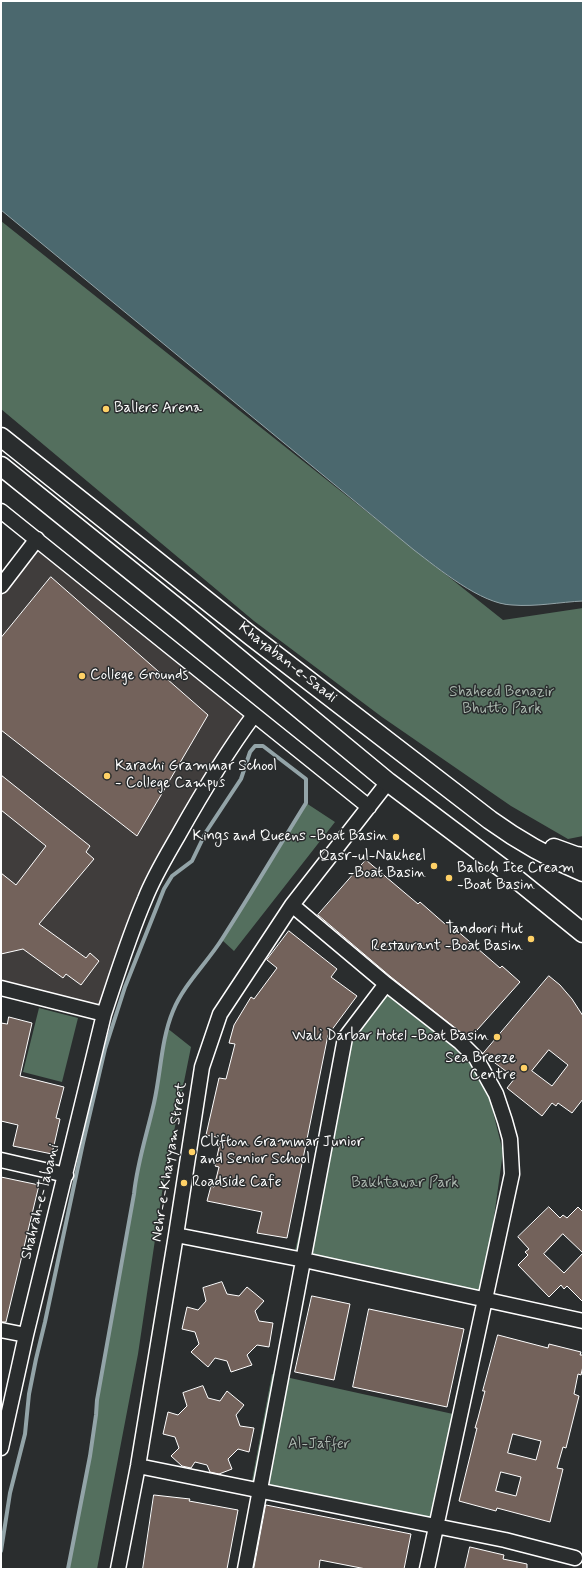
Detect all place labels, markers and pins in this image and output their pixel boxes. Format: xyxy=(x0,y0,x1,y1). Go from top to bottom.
place label: Ballers Arena xyxy=(114,400,202,418)
marker: Ballers Arena xyxy=(101,404,111,414)
place label: College Grounds xyxy=(90,667,189,685)
marker: College Grounds xyxy=(77,671,87,681)
place label: Karachi Grammar School - College Campus xyxy=(115,758,277,793)
marker: Karachi Grammar School - College Campus xyxy=(102,771,112,781)
place label: Kings and Queens -Boat Basin xyxy=(193,828,388,846)
marker: Kings and Queens -Boat Basin xyxy=(391,832,401,842)
place label: Qasr-ul-Nakheel -Boat Basin xyxy=(319,848,426,883)
place label: Baloch Ice Cream -Boat Basin xyxy=(457,860,574,895)
marker: Qasr-ul-Nakheel -Boat Basin xyxy=(429,861,439,871)
marker: Baloch Ice Cream -Boat Basin xyxy=(444,873,454,883)
place label: Tandoori Hut Restaurant -Boat Basin xyxy=(371,921,523,956)
marker: Tandoori Hut Restaurant -Boat Basin xyxy=(526,934,536,944)
place label: Wali Darbar Hotel -Boat Basin xyxy=(292,1028,489,1046)
marker: Wali Darbar Hotel -Boat Basin xyxy=(492,1032,502,1042)
place label: Sea Breeze Centre xyxy=(445,1050,516,1085)
marker: Sea Breeze Centre xyxy=(519,1063,529,1073)
place label: Clifton Grammar Junior and Senior School xyxy=(200,1134,363,1169)
marker: Clifton Grammar Junior and Senior School xyxy=(187,1147,197,1157)
place label: Roadside Cafe xyxy=(192,1174,281,1192)
marker: Roadside Cafe xyxy=(179,1178,189,1188)

